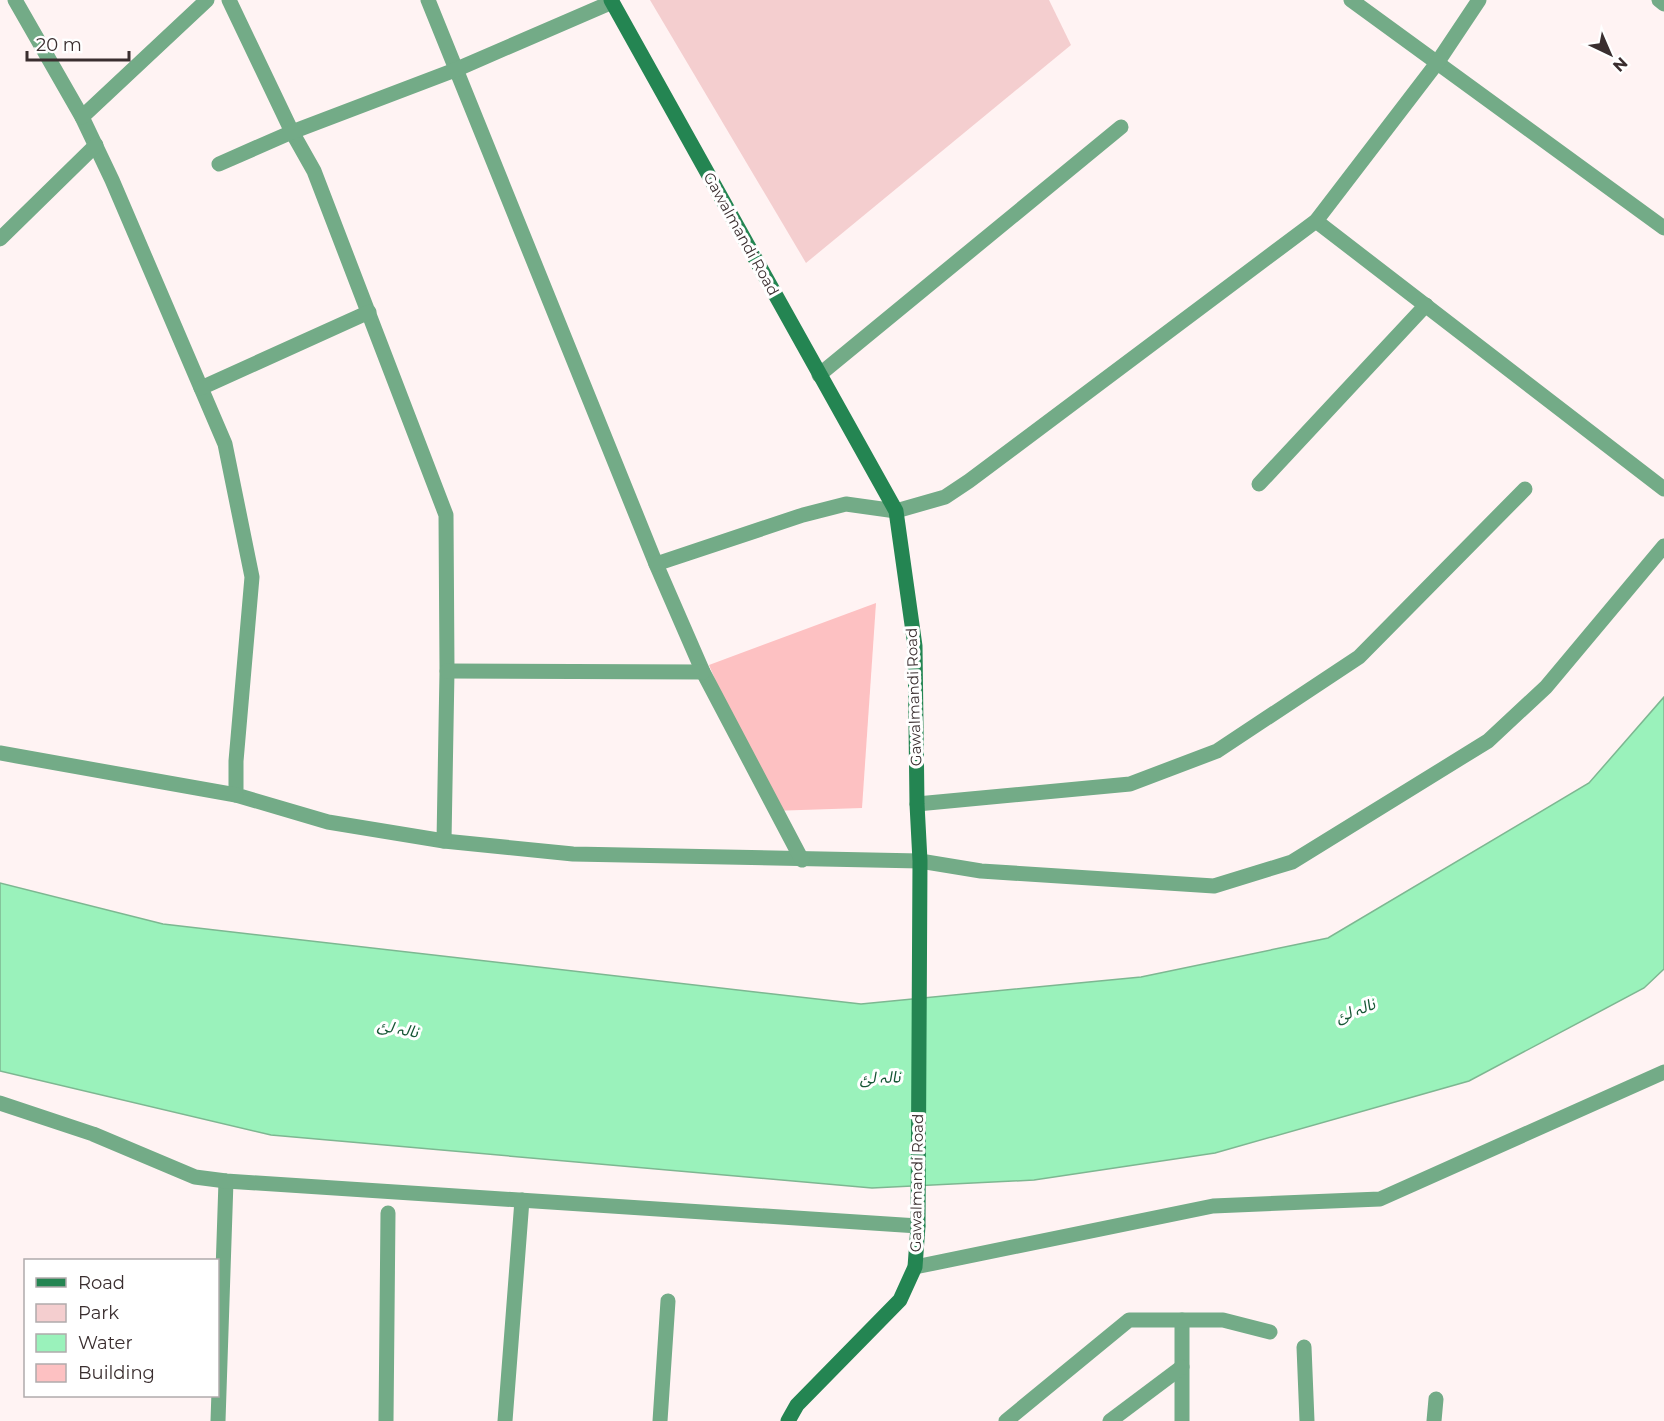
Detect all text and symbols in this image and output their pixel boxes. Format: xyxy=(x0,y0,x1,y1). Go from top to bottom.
scale bar xyxy=(27,24,129,62)
north arrow xyxy=(1580,24,1640,84)
text: 20 m xyxy=(36,34,82,56)
text: N xyxy=(1609,53,1631,76)
street label: Gawalmandi Road xyxy=(700,169,783,299)
street label: Gawalmandi Road xyxy=(902,628,925,766)
water label: نالہ لئ xyxy=(1333,994,1379,1027)
water label: نالہ لئ xyxy=(376,1015,421,1042)
water label: نالہ لئ xyxy=(859,1067,902,1088)
street label: Gawalmandi Road xyxy=(906,1114,927,1252)
legend xyxy=(24,1259,219,1397)
text: Road xyxy=(78,1272,125,1294)
text: Park xyxy=(78,1302,119,1324)
text: Water xyxy=(78,1332,133,1354)
text: Building xyxy=(78,1362,155,1384)

